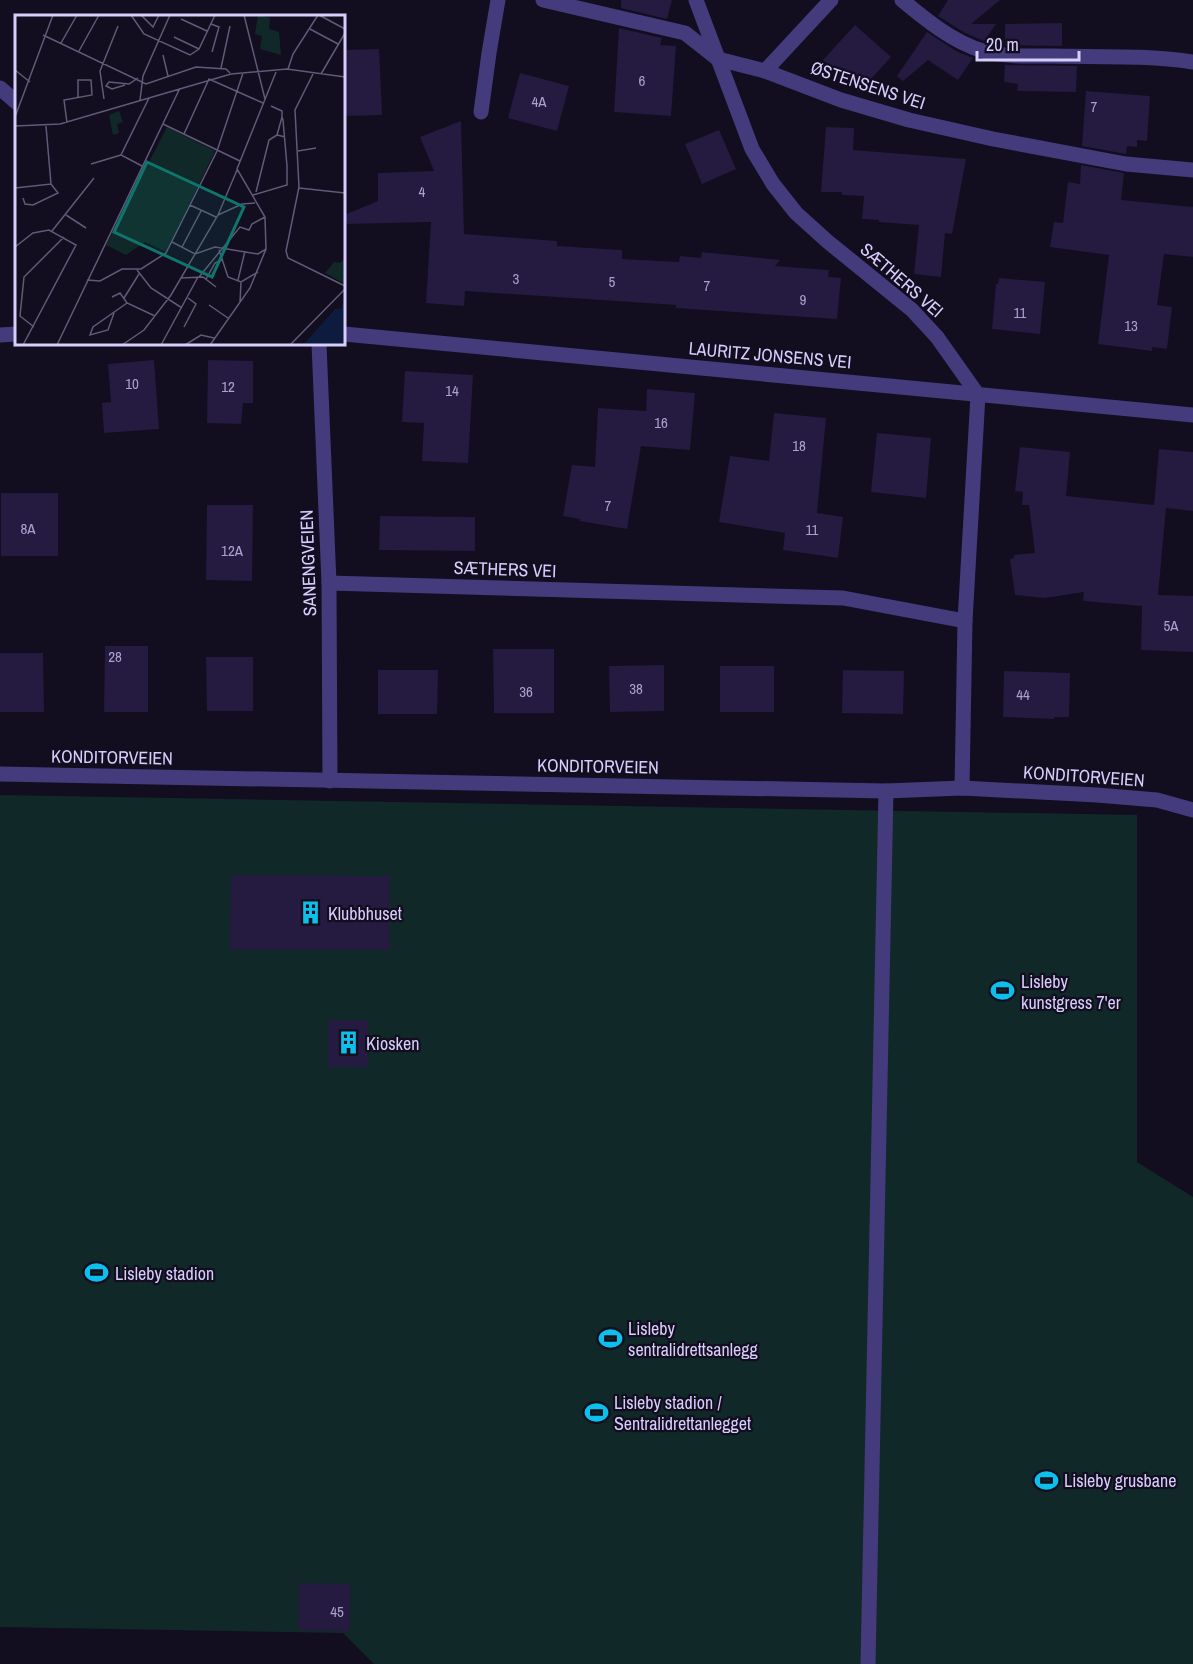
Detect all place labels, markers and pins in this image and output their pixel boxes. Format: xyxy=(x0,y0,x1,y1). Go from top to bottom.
building icon: Klubbhuset xyxy=(297,900,323,926)
place label: Klubbhuset xyxy=(328,901,402,926)
place label: Lisleby kunstgress 7'er xyxy=(1021,969,1121,1015)
sports icon: Lisleby kunstgress 7'er xyxy=(990,978,1016,1004)
building icon: Kiosken xyxy=(335,1030,361,1056)
place label: Kiosken xyxy=(366,1031,419,1056)
sports icon: Lisleby stadion xyxy=(84,1260,110,1286)
place label: Lisleby stadion xyxy=(115,1261,214,1286)
place label: Lisleby sentralidrettsanlegg xyxy=(628,1316,758,1362)
sports icon: Lisleby sentralidrettsanlegg xyxy=(597,1325,623,1351)
place label: Lisleby stadion / Sentralidrettanlegget xyxy=(614,1390,751,1436)
sports icon: Lisleby stadion / Sentralidrettanlegget xyxy=(583,1399,609,1425)
sports icon: Lisleby grusbane xyxy=(1033,1467,1059,1493)
place label: Lisleby grusbane xyxy=(1064,1468,1176,1493)

